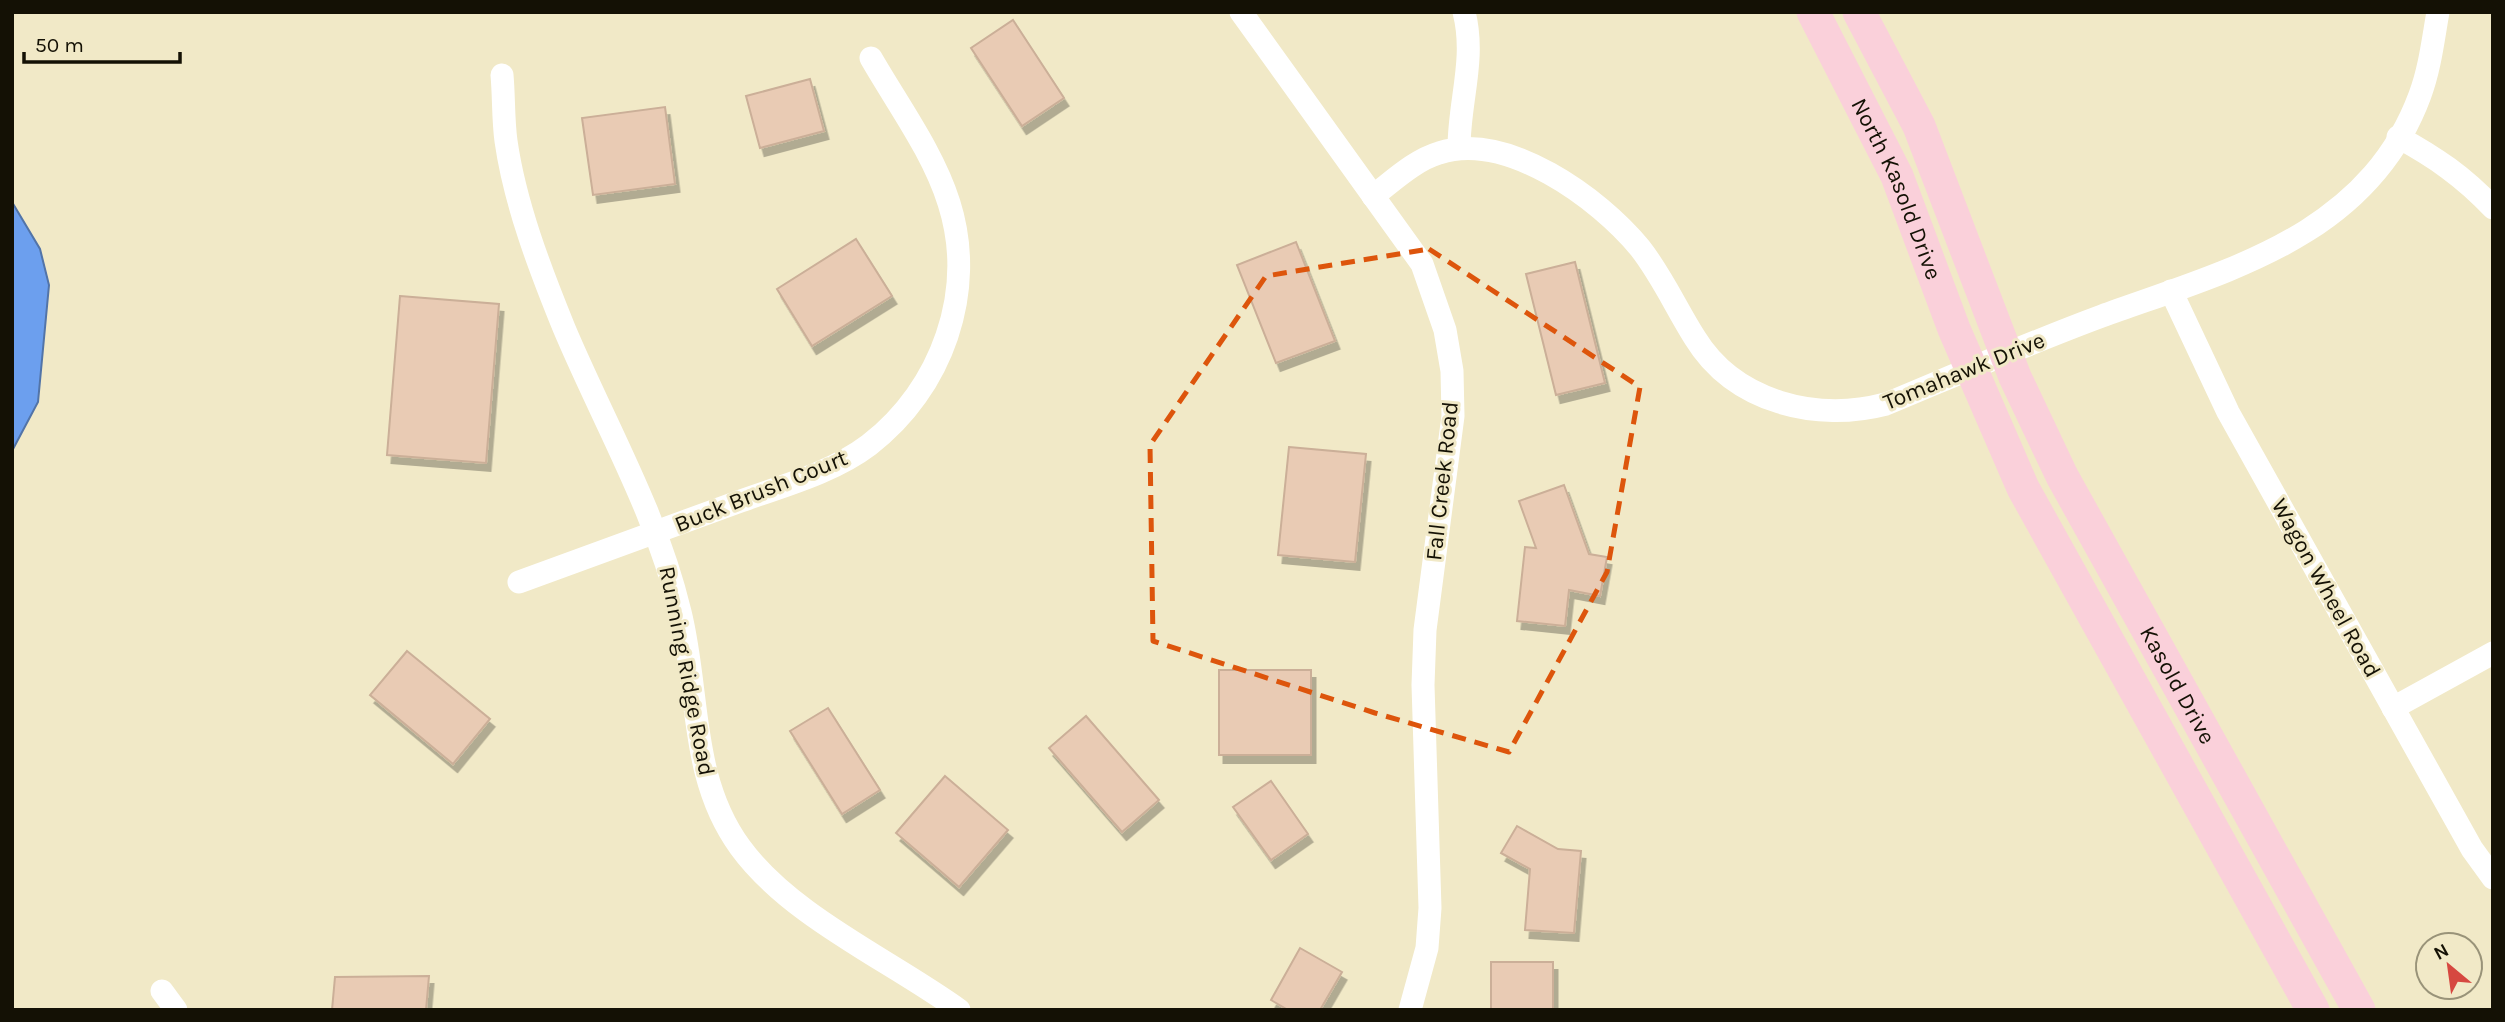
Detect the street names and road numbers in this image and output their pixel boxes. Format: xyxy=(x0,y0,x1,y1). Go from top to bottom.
street label: North Kasold Drive xyxy=(1846,93,1948,283)
street label: Tomahawk Drive xyxy=(1879,326,2049,416)
street label: Fall Creek Road xyxy=(1420,400,1464,562)
street label: Buck Brush Court xyxy=(671,444,852,538)
street label: Wagon Wheel Road xyxy=(2266,494,2386,682)
street label: Running Ridge Road xyxy=(653,564,721,778)
street label: Kasold Drive xyxy=(2135,621,2222,748)

